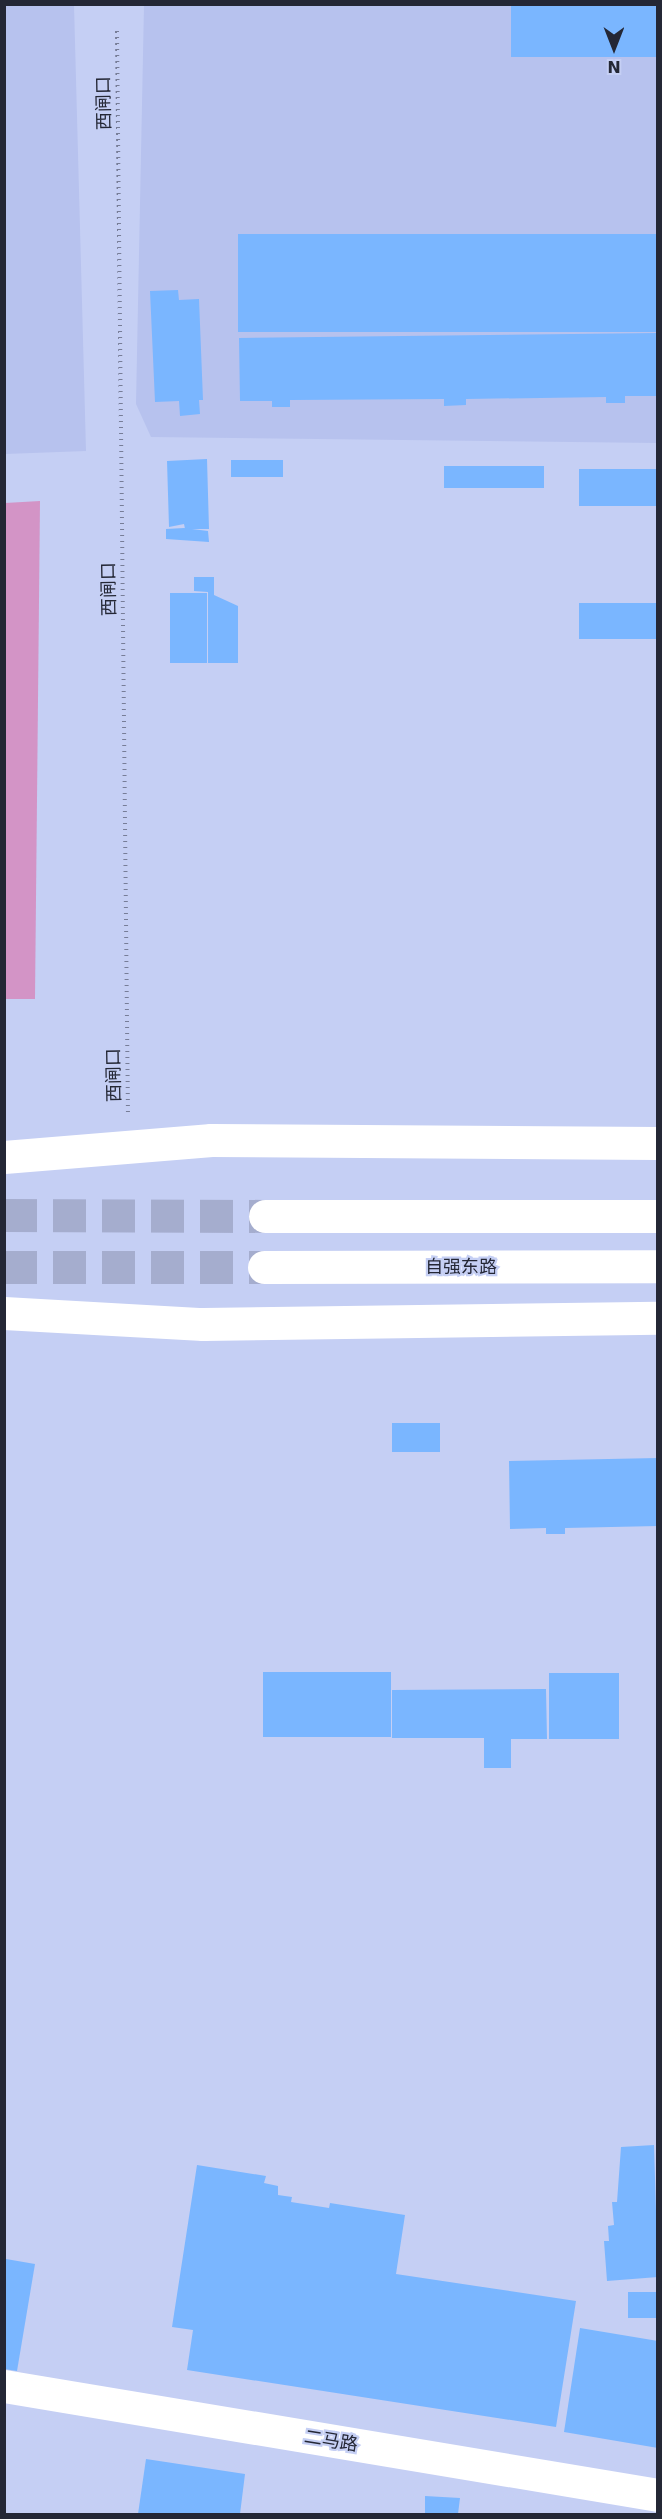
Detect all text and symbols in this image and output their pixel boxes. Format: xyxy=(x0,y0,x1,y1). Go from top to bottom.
north arrow xyxy=(584,18,644,78)
text: N xyxy=(607,57,621,76)
street label: 西闸口 xyxy=(93,76,115,130)
street label: 西闸口 xyxy=(98,562,120,616)
street label: 西闸口 xyxy=(103,1048,125,1102)
street label: 自强东路 xyxy=(425,1256,497,1278)
street label: 二马路 xyxy=(303,2426,359,2456)

